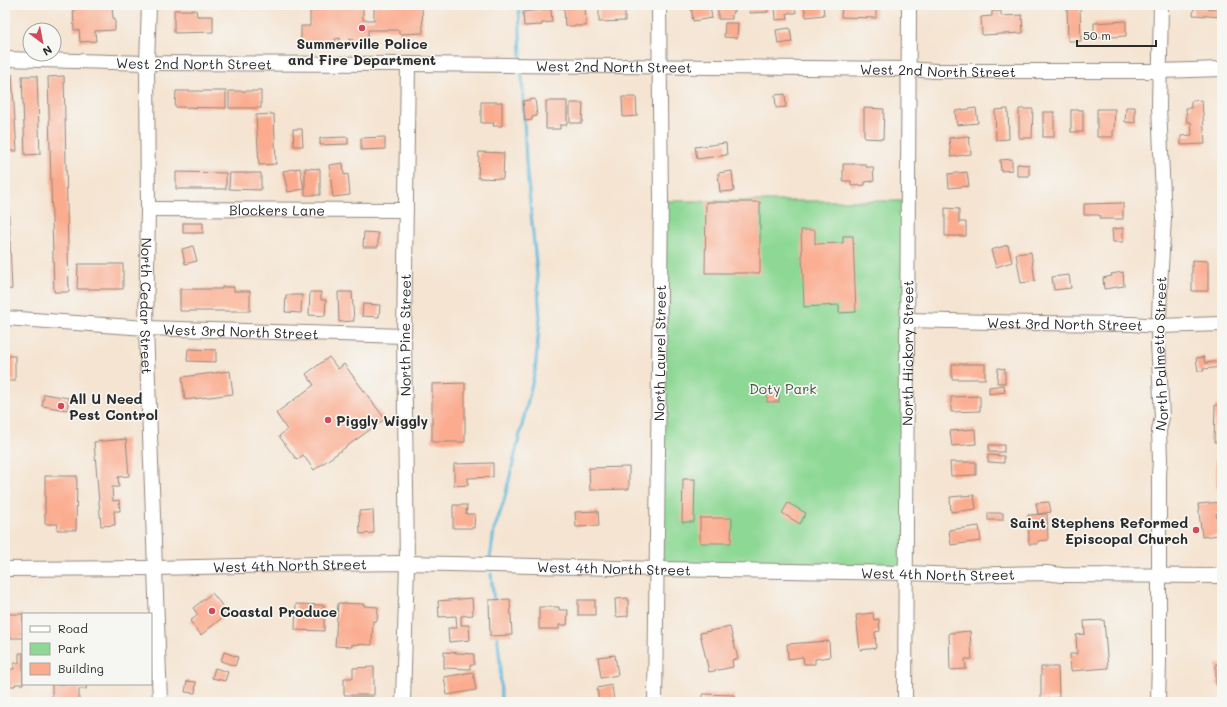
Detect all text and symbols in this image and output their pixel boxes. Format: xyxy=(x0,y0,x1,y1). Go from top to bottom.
north arrow xyxy=(22,22,62,62)
scale bar xyxy=(1077,22,1156,48)
marker: Summerville Police and Fire Department xyxy=(357,23,367,33)
text: 50 m xyxy=(1083,27,1111,43)
place label: Summerville Police and Fire Department xyxy=(288,34,436,69)
text: N xyxy=(40,42,55,59)
street label: West 2nd North Street xyxy=(116,53,272,73)
street label: West 2nd North Street xyxy=(536,56,692,76)
street label: West 2nd North Street xyxy=(860,59,1016,81)
street label: Blockers Lane xyxy=(229,200,325,219)
street label: North Cedar Street xyxy=(136,237,157,375)
street label: North Pine Street xyxy=(394,274,414,397)
street label: North Palmetto Street xyxy=(1148,276,1172,432)
street label: North Hickory Street xyxy=(897,280,917,426)
street label: North Laurel Street xyxy=(649,285,669,421)
street label: West 3rd North Street xyxy=(987,312,1144,334)
street label: West 3rd North Street xyxy=(162,319,319,343)
park label: Doty Park xyxy=(749,379,817,398)
place label: All U Need Pest Control xyxy=(69,389,158,424)
marker: All U Need Pest Control xyxy=(56,401,66,411)
place label: Piggly Wiggly xyxy=(336,411,429,430)
marker: Piggly Wiggly xyxy=(323,415,333,425)
place label: Saint Stephens Reformed Episcopal Church xyxy=(1010,513,1188,548)
marker: Saint Stephens Reformed Episcopal Church xyxy=(1191,525,1201,535)
street label: West 4th North Street xyxy=(213,554,367,576)
street label: West 4th North Street xyxy=(537,557,691,579)
street label: West 4th North Street xyxy=(861,563,1015,585)
place label: Coastal Produce xyxy=(220,602,337,621)
marker: Coastal Produce xyxy=(207,606,217,616)
legend xyxy=(22,613,152,685)
text: Road xyxy=(58,620,88,636)
text: Park xyxy=(58,640,85,656)
text: Building xyxy=(58,660,104,676)

